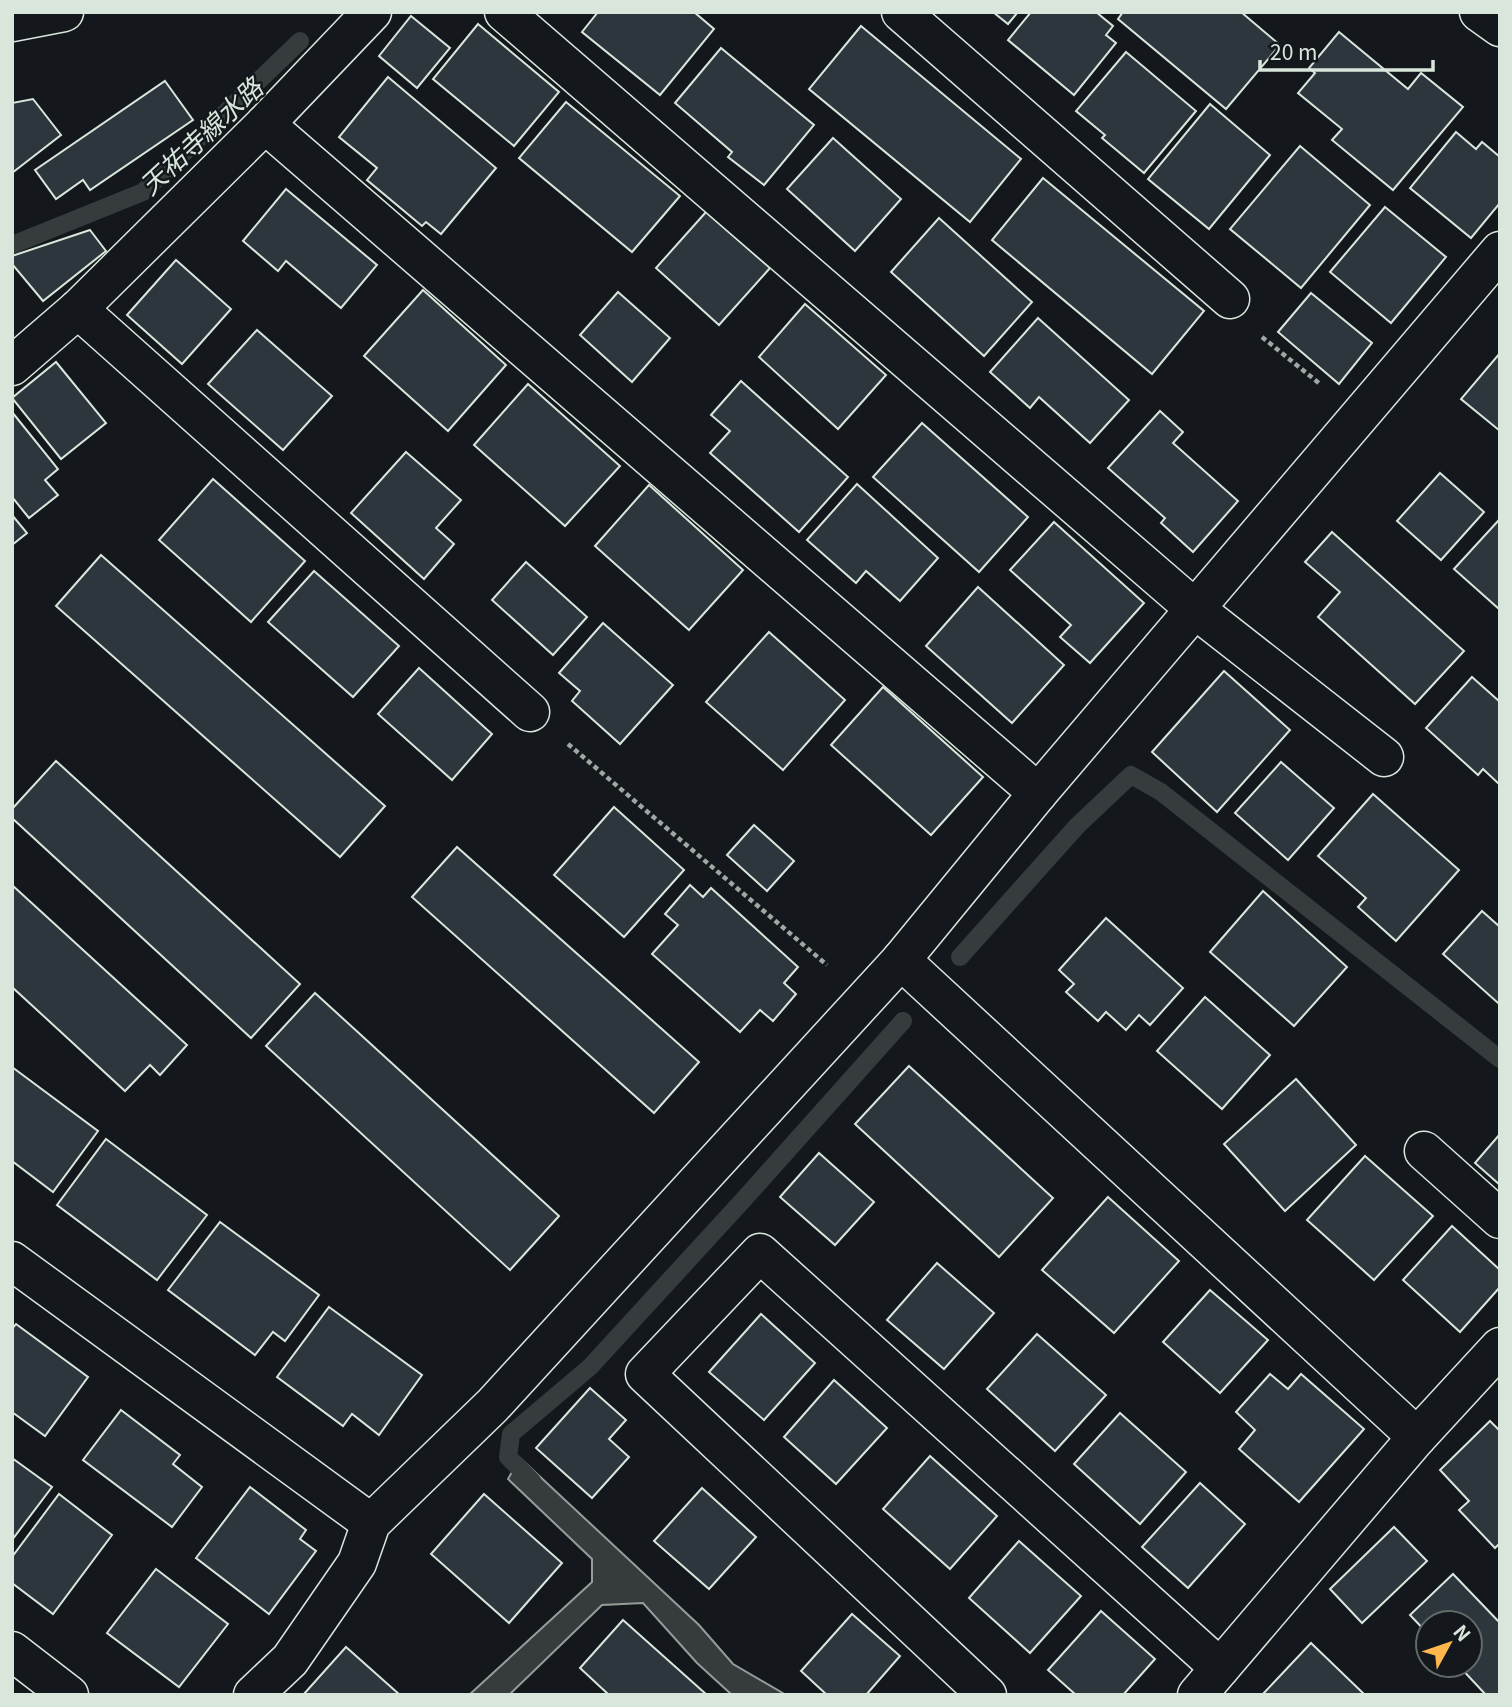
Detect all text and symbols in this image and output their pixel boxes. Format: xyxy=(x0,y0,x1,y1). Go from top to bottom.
scale bar xyxy=(1260,28,1433,72)
text: 20 m xyxy=(1270,36,1317,66)
water label: 天祐寺線水路 xyxy=(130,67,271,202)
north arrow xyxy=(1414,1609,1484,1679)
text: N xyxy=(1448,1618,1478,1646)

